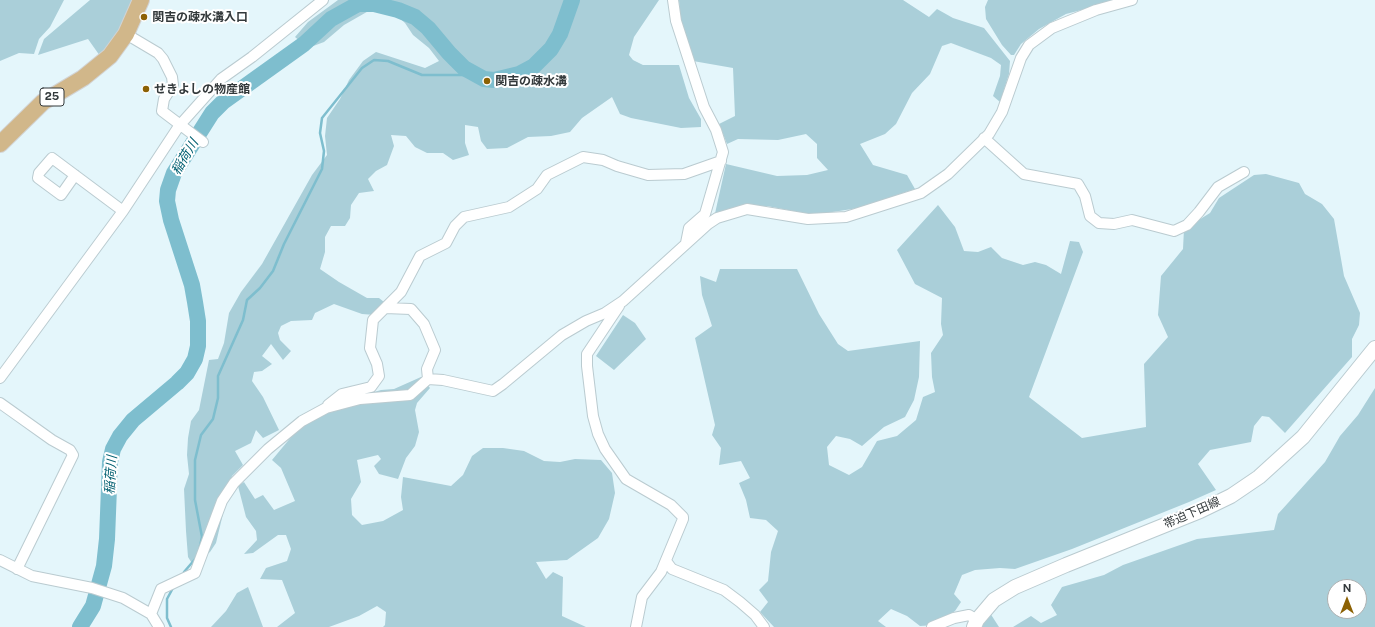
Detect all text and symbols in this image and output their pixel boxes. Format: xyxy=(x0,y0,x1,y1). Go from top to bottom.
place label: 関吉の疎水溝入口 xyxy=(152,10,248,24)
marker: 関吉の疎水溝入口 xyxy=(139,12,149,22)
place label: 関吉の疎水溝 xyxy=(495,74,567,88)
marker: 関吉の疎水溝 xyxy=(482,76,492,86)
place label: せきよしの物産館 xyxy=(154,82,250,96)
marker: せきよしの物産館 xyxy=(141,84,151,94)
road number: 25 xyxy=(40,88,64,106)
water label: 稲荷川 xyxy=(168,136,202,178)
water label: 稲荷川 xyxy=(102,455,120,495)
street label: 帯迫下田線 xyxy=(1162,494,1222,532)
north arrow xyxy=(1327,579,1367,619)
text: N xyxy=(1343,582,1351,594)

